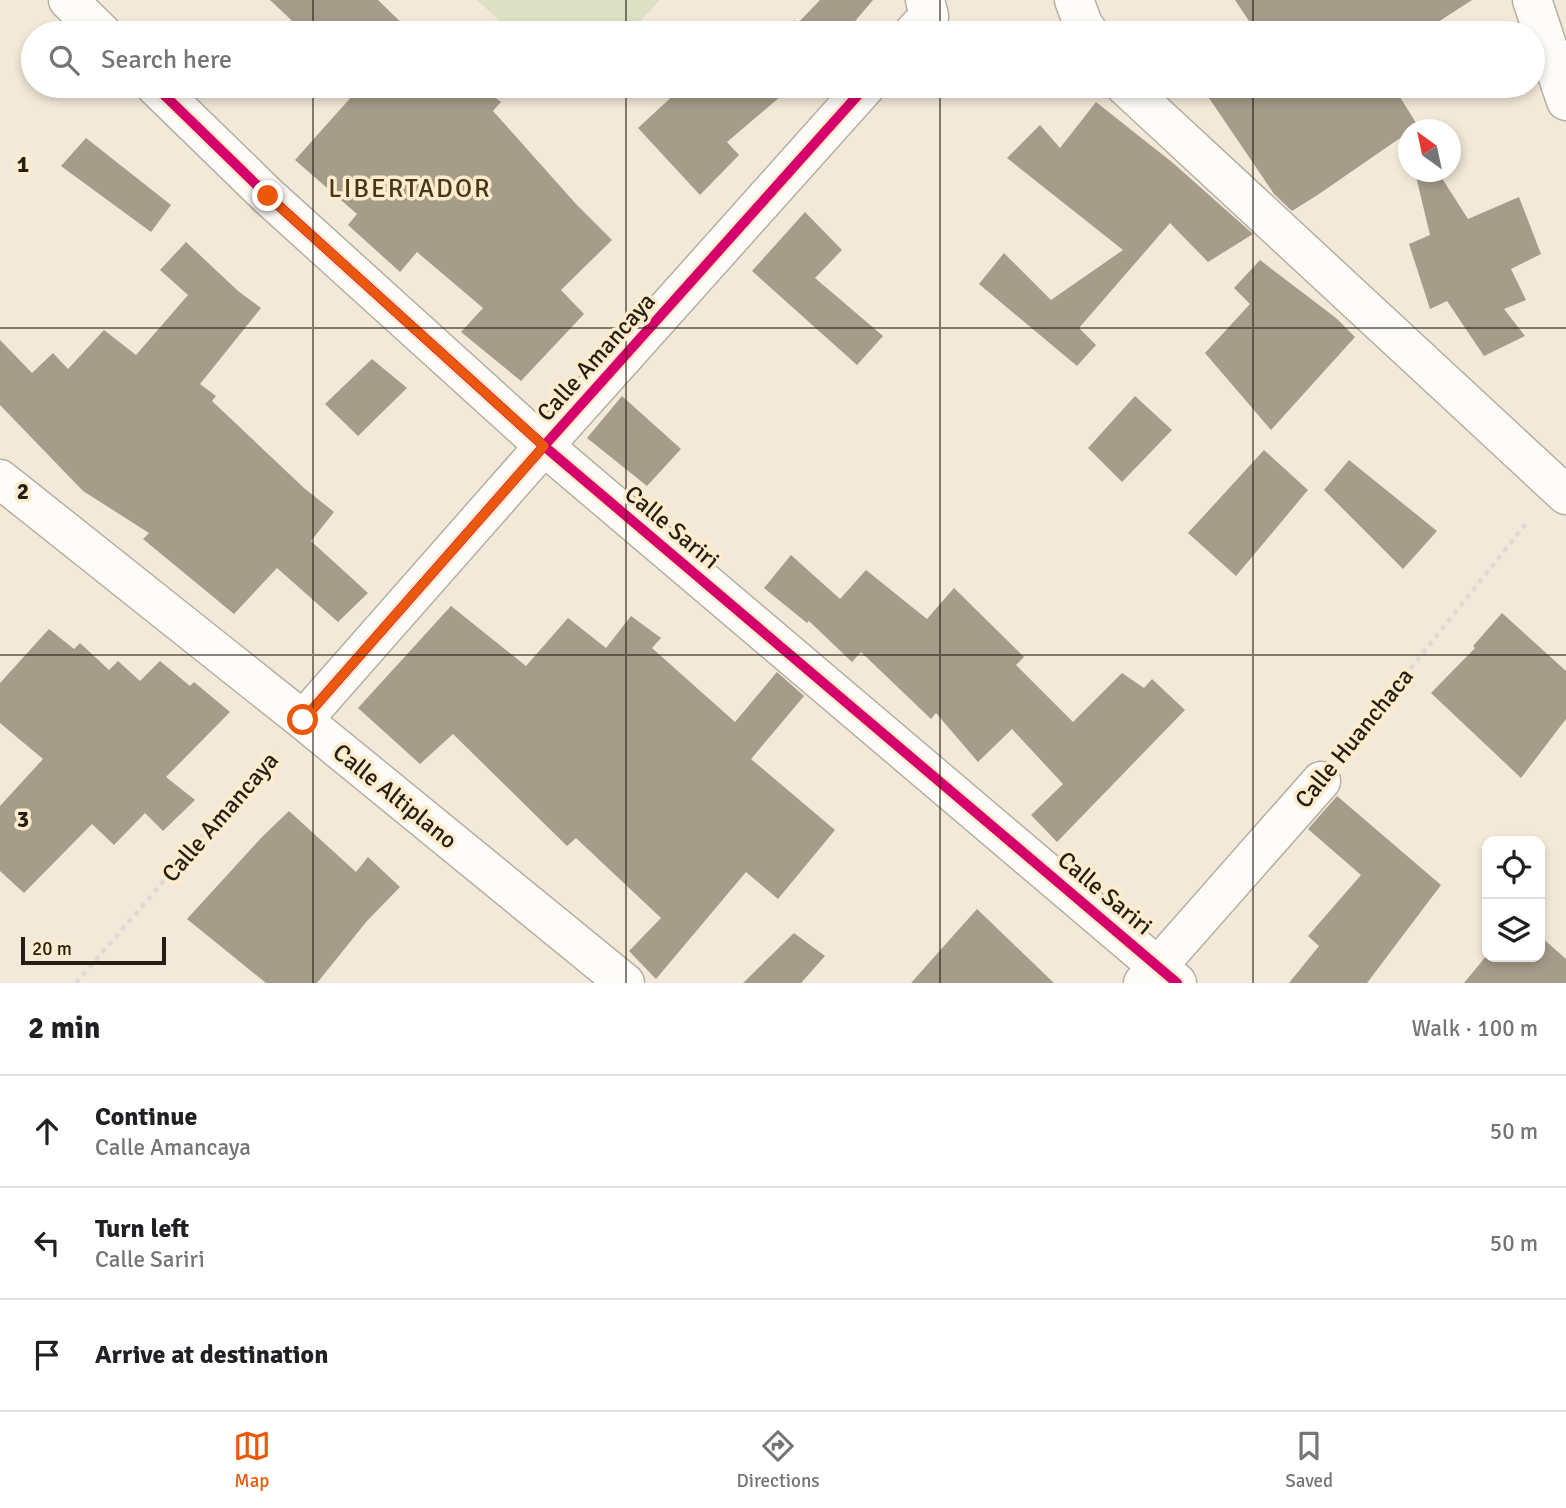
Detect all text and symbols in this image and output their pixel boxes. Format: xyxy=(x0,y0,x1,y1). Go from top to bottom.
search box xyxy=(21,21,1545,98)
icon: search xyxy=(45,41,83,79)
text: Search here xyxy=(101,44,232,76)
north arrow xyxy=(1398,119,1461,182)
text: 1 xyxy=(17,150,29,179)
district label: LIBERTADOR xyxy=(328,173,492,205)
route end xyxy=(252,180,283,211)
street label: Calle Amancaya xyxy=(530,287,662,427)
text: 2 xyxy=(17,477,29,506)
street label: Calle Sariri xyxy=(619,479,725,575)
street label: Calle Huanchaca xyxy=(1288,662,1420,814)
route start xyxy=(287,704,318,735)
street label: Calle Altiplano xyxy=(327,737,463,855)
street label: Calle Amancaya xyxy=(155,746,285,888)
text: 3 xyxy=(17,805,29,834)
map controls xyxy=(1482,836,1545,962)
button: locate xyxy=(1482,836,1545,899)
street label: Calle Sariri xyxy=(1052,845,1158,941)
button: layers xyxy=(1482,899,1545,962)
scale bar xyxy=(21,934,166,966)
text: 20 m xyxy=(32,937,72,961)
text: 2 min xyxy=(28,1010,100,1047)
text: Walk · 100 m xyxy=(1412,1014,1538,1043)
text: Continue xyxy=(95,1101,197,1133)
icon: ahead xyxy=(28,1112,66,1150)
text: 50 m xyxy=(1490,1117,1538,1146)
text: Calle Amancaya xyxy=(95,1133,251,1162)
text: Turn left xyxy=(95,1213,189,1245)
icon: left xyxy=(28,1224,66,1262)
text: 50 m xyxy=(1490,1229,1538,1258)
text: Calle Sariri xyxy=(95,1245,205,1274)
icon: arrive xyxy=(28,1336,66,1374)
text: Arrive at destination xyxy=(95,1339,328,1371)
tab: Map xyxy=(233,1427,271,1493)
tab: Directions xyxy=(737,1427,820,1493)
tab: Saved xyxy=(1285,1427,1333,1493)

